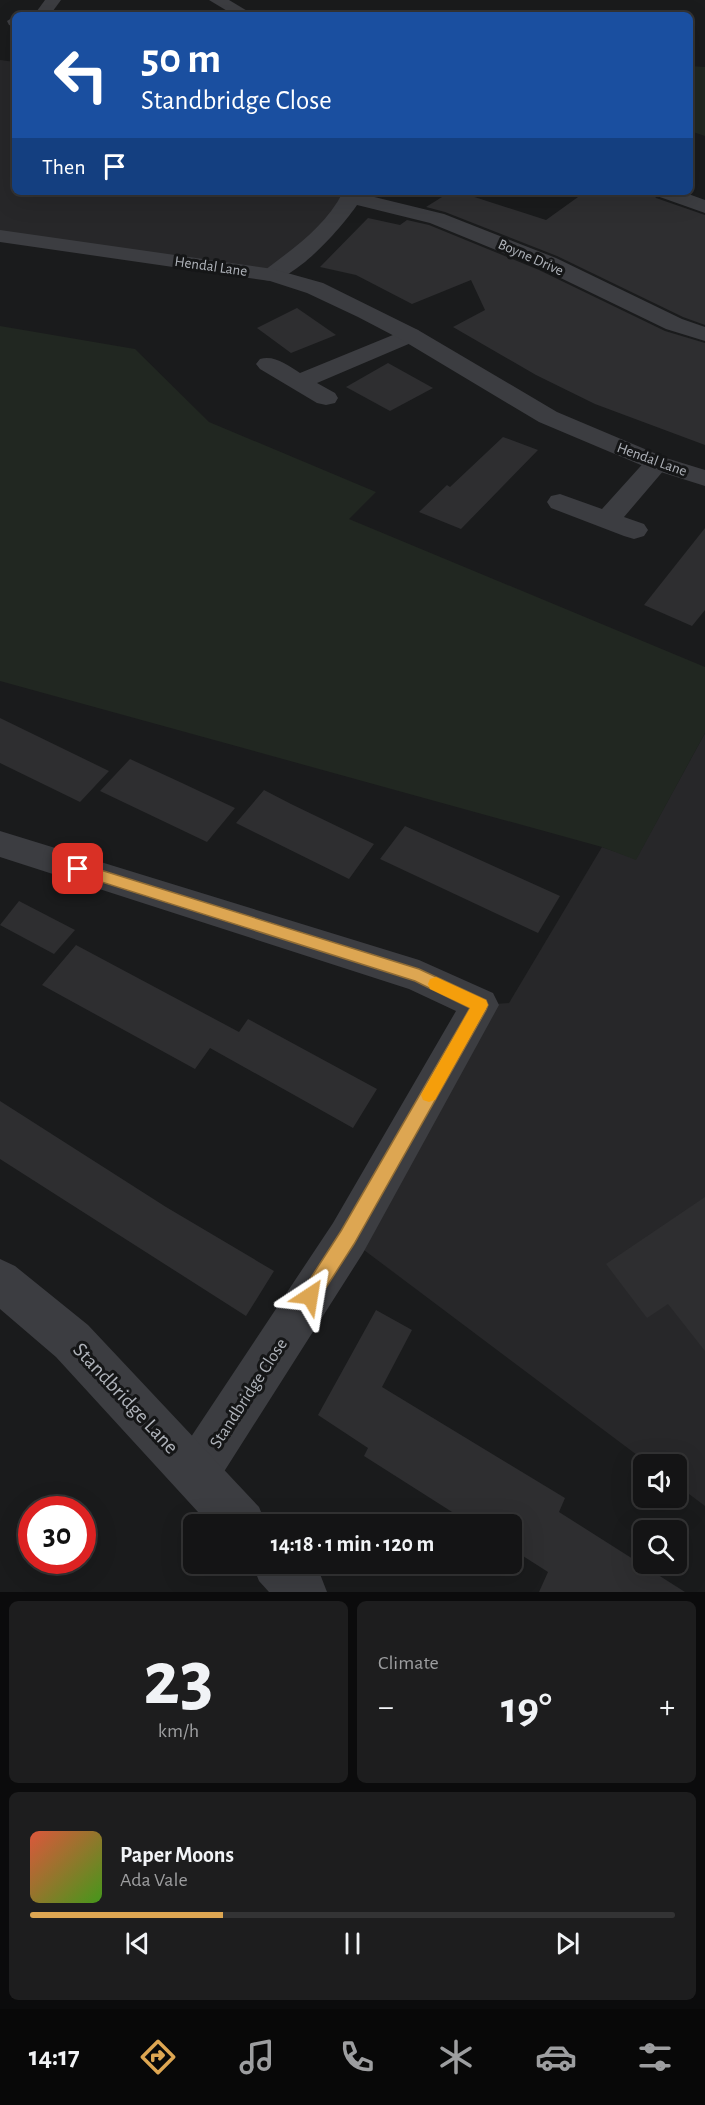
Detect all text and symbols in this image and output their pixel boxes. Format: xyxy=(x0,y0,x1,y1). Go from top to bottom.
icon: left xyxy=(42,36,120,114)
text: 50 m xyxy=(141,38,221,80)
text: Standbridge Close xyxy=(141,87,332,114)
icon: arrive xyxy=(98,150,131,183)
text: Then xyxy=(42,156,86,178)
street label: Boyne Drive xyxy=(496,236,566,279)
street label: Hendal Lane xyxy=(174,254,248,279)
street label: Hendal Lane xyxy=(615,440,689,479)
pin xyxy=(52,843,103,894)
icon: arrive xyxy=(61,852,94,885)
position arrow xyxy=(278,1264,342,1328)
street label: Standbridge Close xyxy=(207,1335,291,1452)
street label: Standbridge Lane xyxy=(69,1339,182,1458)
map controls xyxy=(633,1454,687,1574)
button: sound xyxy=(633,1454,687,1508)
speed limit sign: 30 xyxy=(18,1496,96,1574)
button: search xyxy=(633,1520,687,1574)
text: 14:18 · 1 min · 120 m xyxy=(271,1533,434,1555)
text: 23 xyxy=(143,1641,214,1719)
text: Climate xyxy=(378,1653,439,1673)
text: 19° xyxy=(501,1686,552,1731)
text: − xyxy=(378,1691,394,1724)
text: + xyxy=(659,1691,675,1724)
text: km/h xyxy=(158,1721,199,1741)
text: Paper Moons xyxy=(120,1844,234,1866)
text: Ada Vale xyxy=(120,1870,188,1890)
icon: previous xyxy=(121,1927,154,1960)
icon: pause xyxy=(336,1927,369,1960)
icon: next xyxy=(551,1927,584,1960)
icon: directions xyxy=(137,2036,179,2078)
icon: music xyxy=(236,2036,278,2078)
icon: phone xyxy=(336,2036,378,2078)
icon: climate xyxy=(435,2036,477,2078)
icon: car xyxy=(535,2036,577,2078)
icon: filters xyxy=(634,2036,676,2078)
text: 14:17 xyxy=(29,2043,80,2070)

